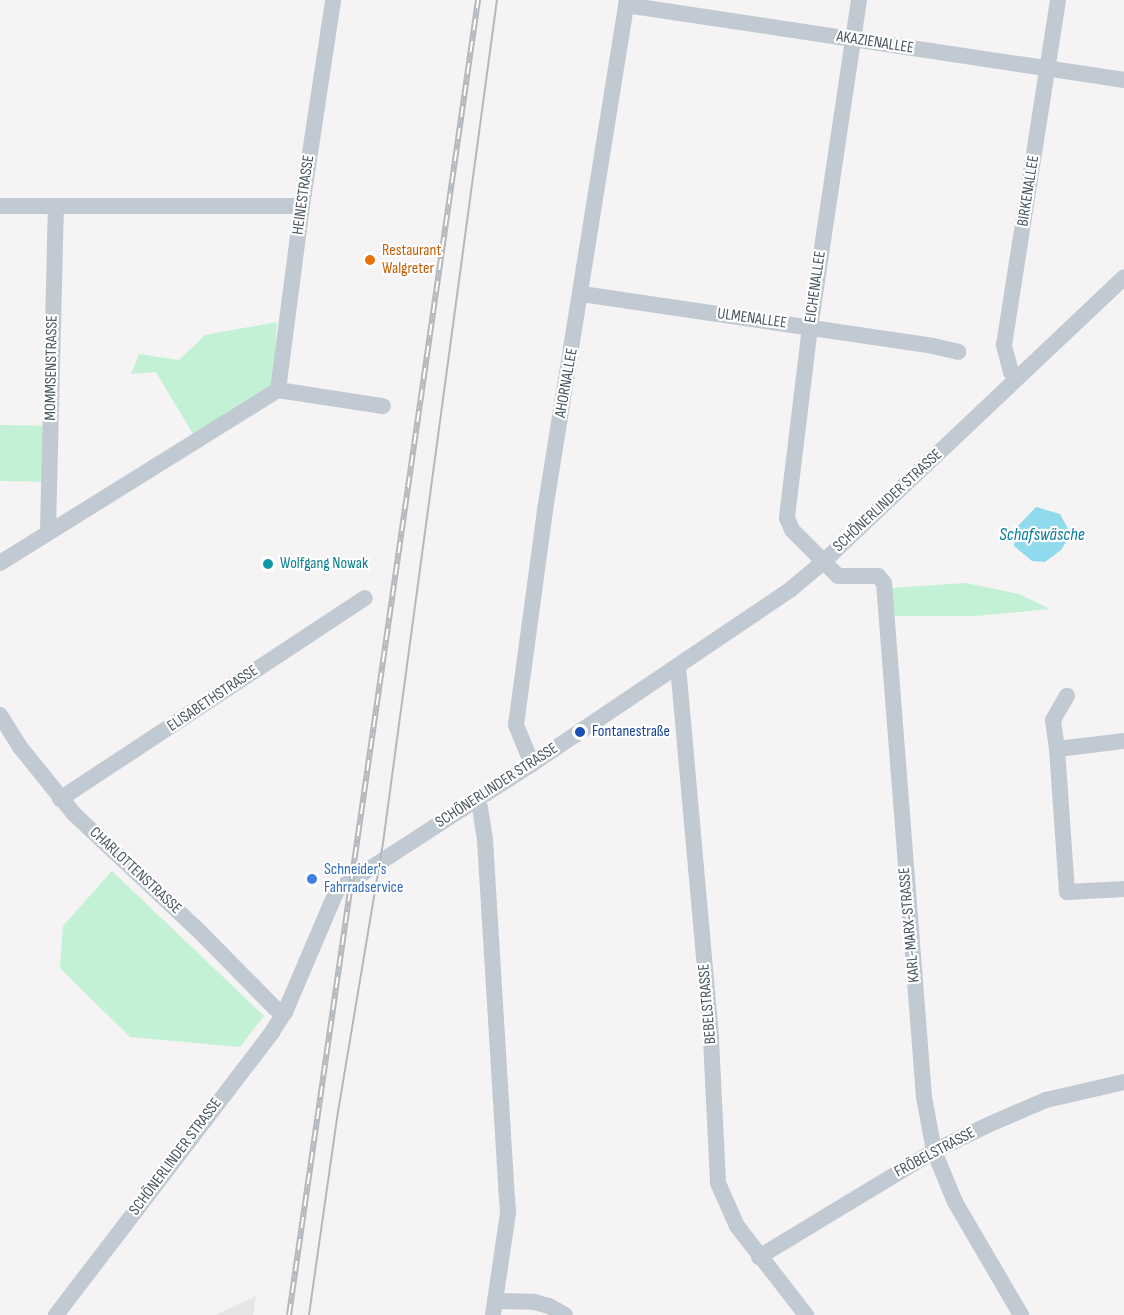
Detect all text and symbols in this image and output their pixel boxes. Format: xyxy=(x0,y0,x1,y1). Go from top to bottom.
street label: AKAZIENALLEE xyxy=(835,27,915,59)
street label: HEINESTRASSE xyxy=(289,154,319,236)
street label: BIRKENALLEE xyxy=(1014,154,1044,228)
place label: Restaurant Walgreter xyxy=(382,241,441,279)
street label: EICHENALLEE xyxy=(801,250,831,324)
marker: Restaurant Walgreter xyxy=(363,253,377,267)
street label: ULMENALLEE xyxy=(716,305,788,333)
street label: MOMMSENSTRASSE xyxy=(41,315,63,421)
street label: AHORNALLEE xyxy=(551,347,583,419)
street label: SCHÖNERLINDER STRASSE xyxy=(830,446,946,556)
water label: Schafswäsche xyxy=(999,524,1085,546)
place label: Wolfgang Nowak xyxy=(280,554,368,574)
marker: Wolfgang Nowak xyxy=(261,557,275,571)
street label: ELISABETHSTRASSE xyxy=(164,662,262,736)
place label: Fontanestraße xyxy=(592,722,670,742)
marker: Fontanestraße xyxy=(573,725,587,739)
street label: SCHÖNERLINDER STRASSE xyxy=(432,739,562,833)
street label: CHARLOTTENSTRASSE xyxy=(85,824,185,918)
place label: Schneider's Fahrradservice xyxy=(324,860,403,898)
street label: KARL-MARX-STRASSE xyxy=(895,867,925,983)
marker: Schneider's Fahrradservice xyxy=(305,872,319,886)
street label: BEBELSTRASSE xyxy=(695,963,721,1045)
street label: SCHÖNERLINDER STRASSE xyxy=(126,1095,226,1219)
street label: FRÖBELSTRASSE xyxy=(891,1124,979,1182)

